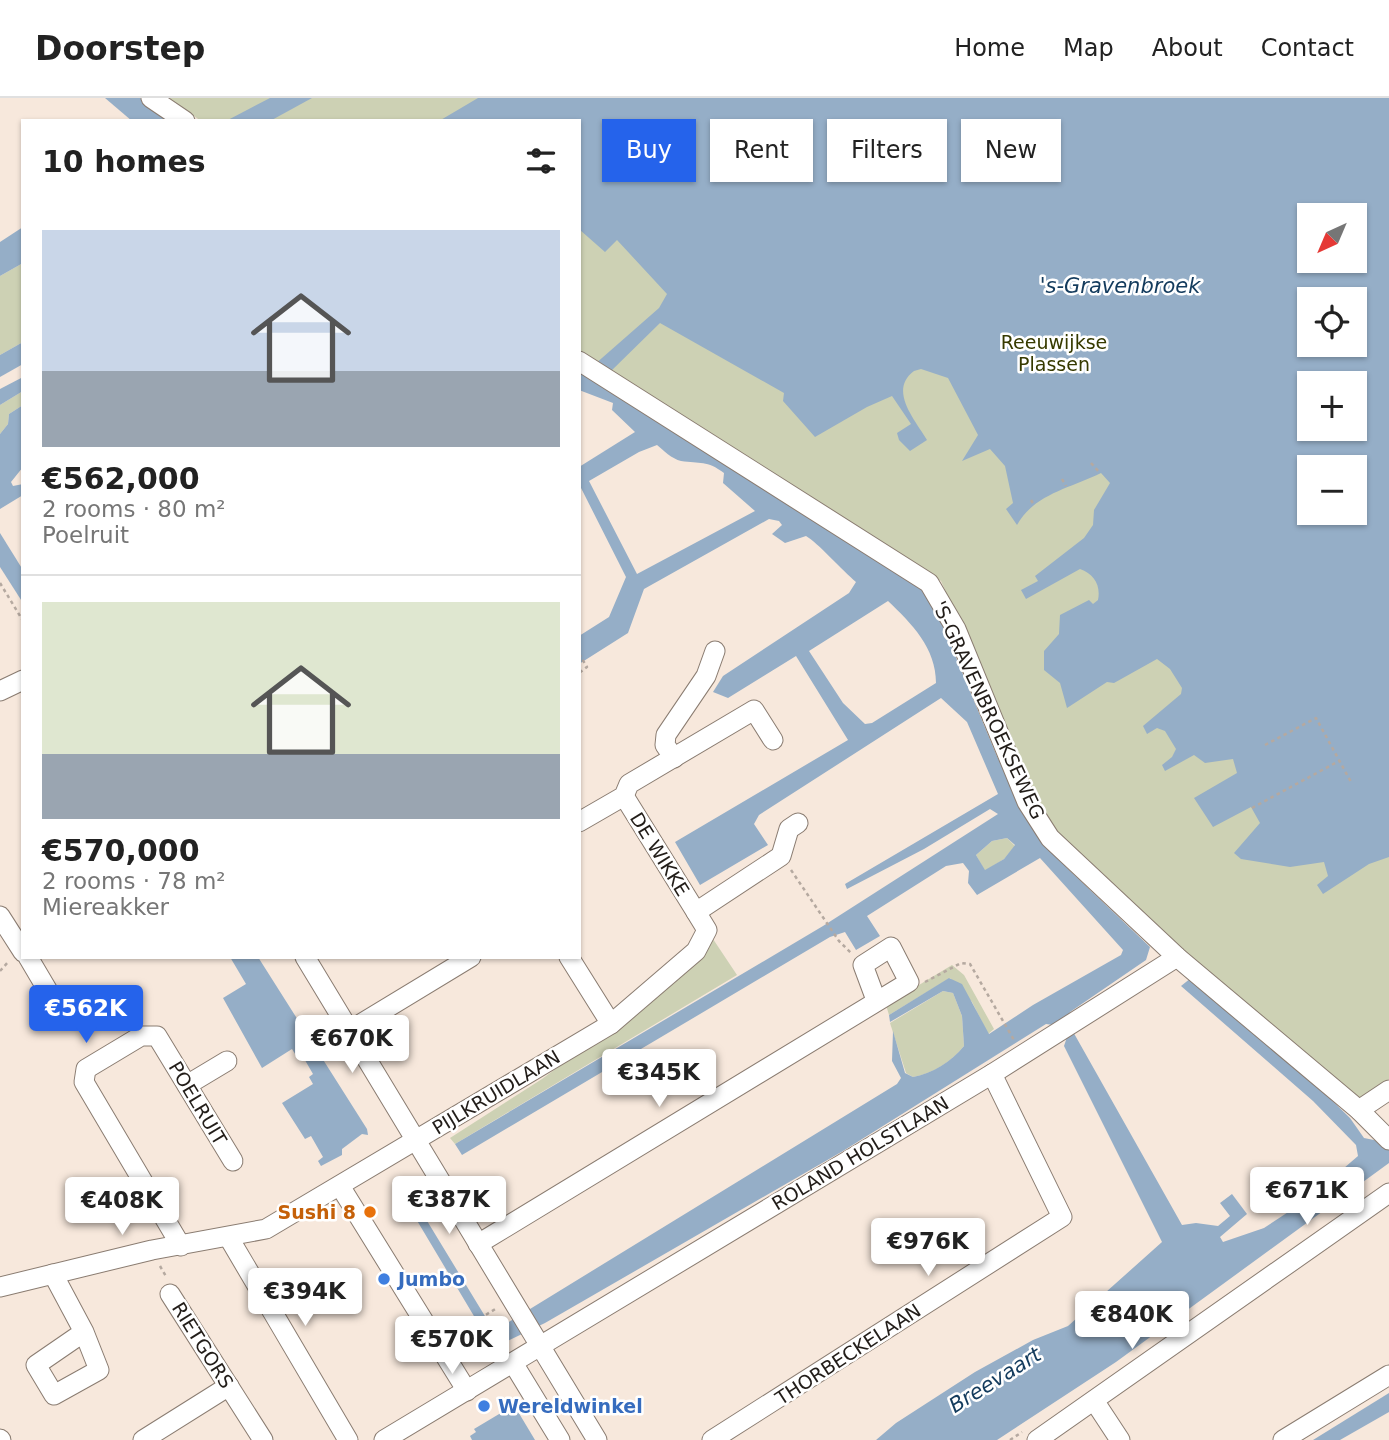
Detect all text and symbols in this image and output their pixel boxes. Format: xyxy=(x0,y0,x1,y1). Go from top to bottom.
text: Doorstep xyxy=(35,29,205,68)
text: Home xyxy=(954,34,1025,62)
text: Map xyxy=(1063,34,1114,62)
text: About xyxy=(1152,34,1223,62)
text: Contact xyxy=(1261,34,1354,62)
chip: Buy xyxy=(602,119,696,182)
chip: Rent xyxy=(710,119,813,182)
chip: Filters xyxy=(827,119,947,182)
chip: New xyxy=(961,119,1061,182)
icon: filters xyxy=(522,142,560,180)
text: 10 homes xyxy=(42,144,206,179)
north arrow xyxy=(1297,203,1367,273)
map controls xyxy=(1297,203,1367,525)
water label: 's-Gravenbroek xyxy=(1040,274,1201,298)
icon: home xyxy=(238,275,364,401)
button: locate xyxy=(1297,287,1367,357)
park label: Reeuwijkse Plassen xyxy=(1001,331,1107,375)
button: + xyxy=(1297,371,1367,441)
button: − xyxy=(1297,455,1367,525)
text: €562,000 xyxy=(42,461,200,496)
text: 2 rooms · 80 m² xyxy=(42,496,226,522)
text: Poelruit xyxy=(42,522,129,548)
street label: 'S-GRAVENBROEKSEWEG xyxy=(929,597,1049,823)
icon: home xyxy=(238,647,364,773)
street label: DE WIKKE xyxy=(626,808,694,900)
text: €570,000 xyxy=(42,833,200,868)
text: 2 rooms · 78 m² xyxy=(42,868,226,894)
text: Miereakker xyxy=(42,894,169,920)
pin: €562K xyxy=(37,986,135,1045)
text: €562K xyxy=(45,995,127,1021)
pin: €670K xyxy=(303,1016,401,1075)
text: €670K xyxy=(311,1025,393,1051)
street label: PIJLKRUIDLAAN xyxy=(428,1045,564,1139)
pin: €345K xyxy=(610,1049,708,1109)
street label: POELRUIT xyxy=(165,1057,232,1149)
text: €345K xyxy=(618,1059,700,1085)
street label: ROLAND HOLSTLAAN xyxy=(768,1091,952,1215)
pin: €671K xyxy=(1258,1168,1356,1227)
pin: €387K xyxy=(400,1176,498,1236)
text: €671K xyxy=(1266,1177,1348,1203)
pin: €408K xyxy=(73,1178,171,1237)
text: €387K xyxy=(408,1186,490,1212)
text: €408K xyxy=(81,1187,163,1213)
place label: Sushi 8 xyxy=(278,1201,356,1223)
marker: Sushi 8 xyxy=(362,1204,378,1220)
pin: €976K xyxy=(879,1218,977,1278)
text: €976K xyxy=(887,1228,969,1254)
pin: €394K xyxy=(256,1268,354,1328)
place label: Jumbo xyxy=(396,1268,465,1290)
marker: Jumbo xyxy=(376,1271,392,1287)
text: €394K xyxy=(264,1278,346,1304)
pin: €840K xyxy=(1083,1292,1181,1351)
street label: RIETGORS xyxy=(168,1298,238,1392)
street label: THORBECKELAAN xyxy=(770,1299,925,1410)
text: €840K xyxy=(1091,1301,1173,1327)
pin: €570K xyxy=(403,1316,501,1376)
text: €570K xyxy=(411,1326,493,1352)
water label: Breevaart xyxy=(945,1342,1046,1418)
place label: Wereldwinkel xyxy=(498,1395,643,1417)
marker: Wereldwinkel xyxy=(476,1398,492,1414)

